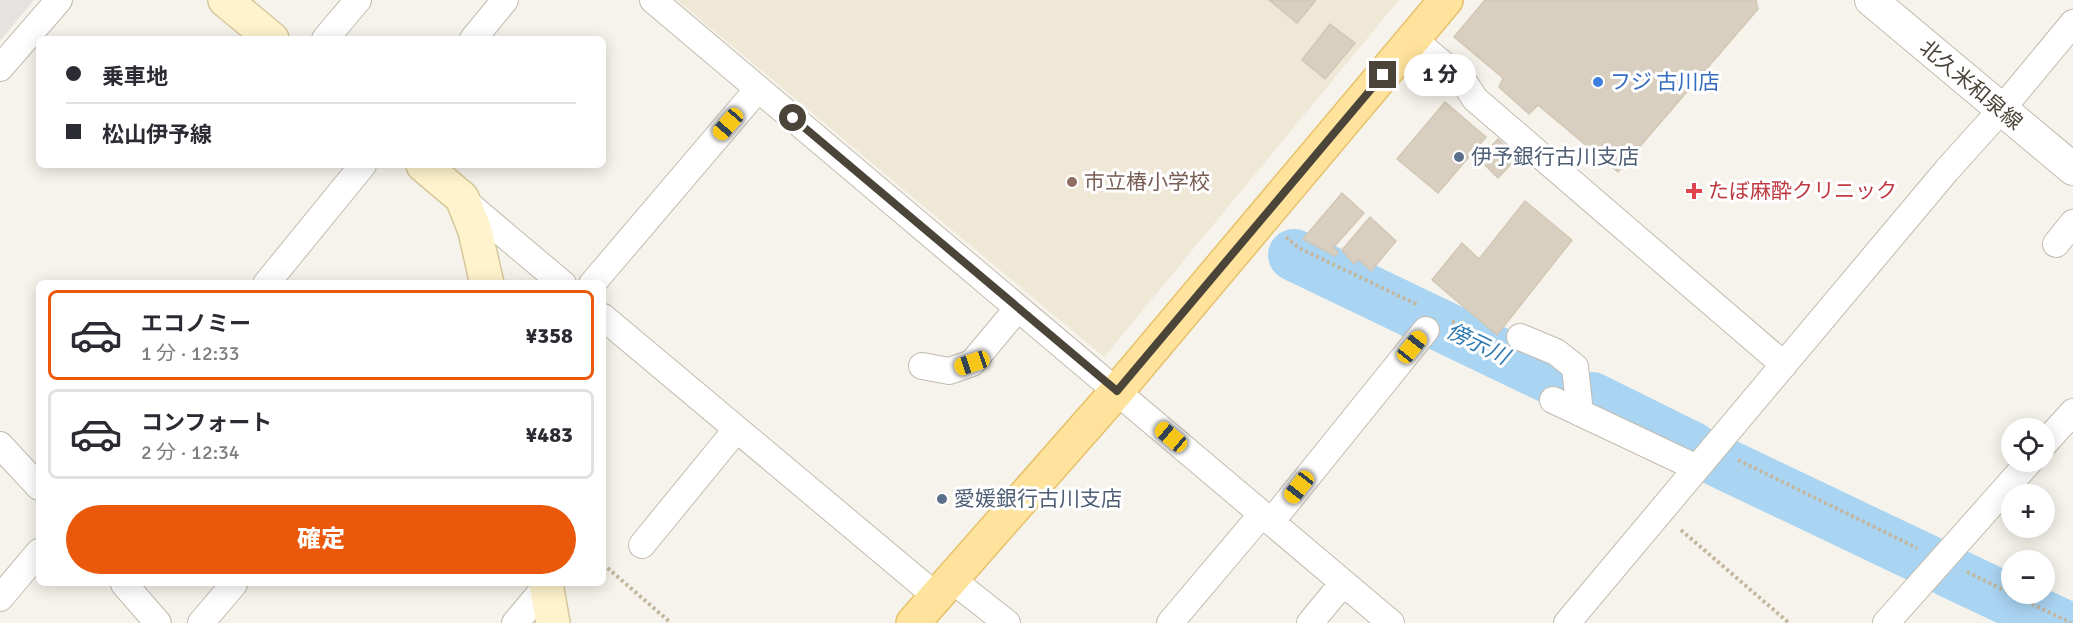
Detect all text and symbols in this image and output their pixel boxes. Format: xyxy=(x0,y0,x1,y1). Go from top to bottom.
street label: 北久米和泉線 xyxy=(1914,35,2028,135)
callout: 1 分 xyxy=(1404,54,1476,96)
route end xyxy=(1369,61,1396,88)
text: 1 分 xyxy=(1422,62,1458,87)
text: 乗車地 xyxy=(102,63,168,90)
place label: フジ 古川店 xyxy=(1610,69,1720,95)
marker: フジ 古川店 xyxy=(1591,75,1605,89)
route start xyxy=(779,104,806,131)
car xyxy=(709,105,747,143)
text: 松山伊予線 xyxy=(102,121,212,148)
place label: 伊予銀行古川支店 xyxy=(1471,144,1639,170)
marker: 伊予銀行古川支店 xyxy=(1452,150,1466,164)
place label: 市立椿小学校 xyxy=(1084,169,1210,195)
marker: 市立椿小学校 xyxy=(1065,175,1079,189)
place label: たぼ麻酔クリニック xyxy=(1708,178,1897,204)
marker: たぼ麻酔クリニック xyxy=(1685,182,1703,200)
icon: car xyxy=(69,308,123,362)
text: エコノミー xyxy=(141,310,251,337)
water label: 傍示川 xyxy=(1442,317,1515,371)
text: ¥358 xyxy=(525,322,573,349)
car xyxy=(1394,327,1430,367)
text: 1 分 · 12:33 xyxy=(141,341,240,366)
car xyxy=(952,349,992,377)
icon: car xyxy=(69,407,123,461)
text: コンフォート xyxy=(141,409,272,436)
map controls xyxy=(2001,418,2055,604)
button: locate xyxy=(2001,418,2055,472)
car xyxy=(1151,419,1191,455)
text: ¥483 xyxy=(525,421,573,448)
text: 2 分 · 12:34 xyxy=(141,440,240,465)
car xyxy=(1281,467,1317,507)
button: + xyxy=(2001,484,2055,538)
place label: 愛媛銀行古川支店 xyxy=(954,486,1122,512)
marker: 愛媛銀行古川支店 xyxy=(935,492,949,506)
button: 確定 xyxy=(66,505,576,574)
button: − xyxy=(2001,550,2055,604)

